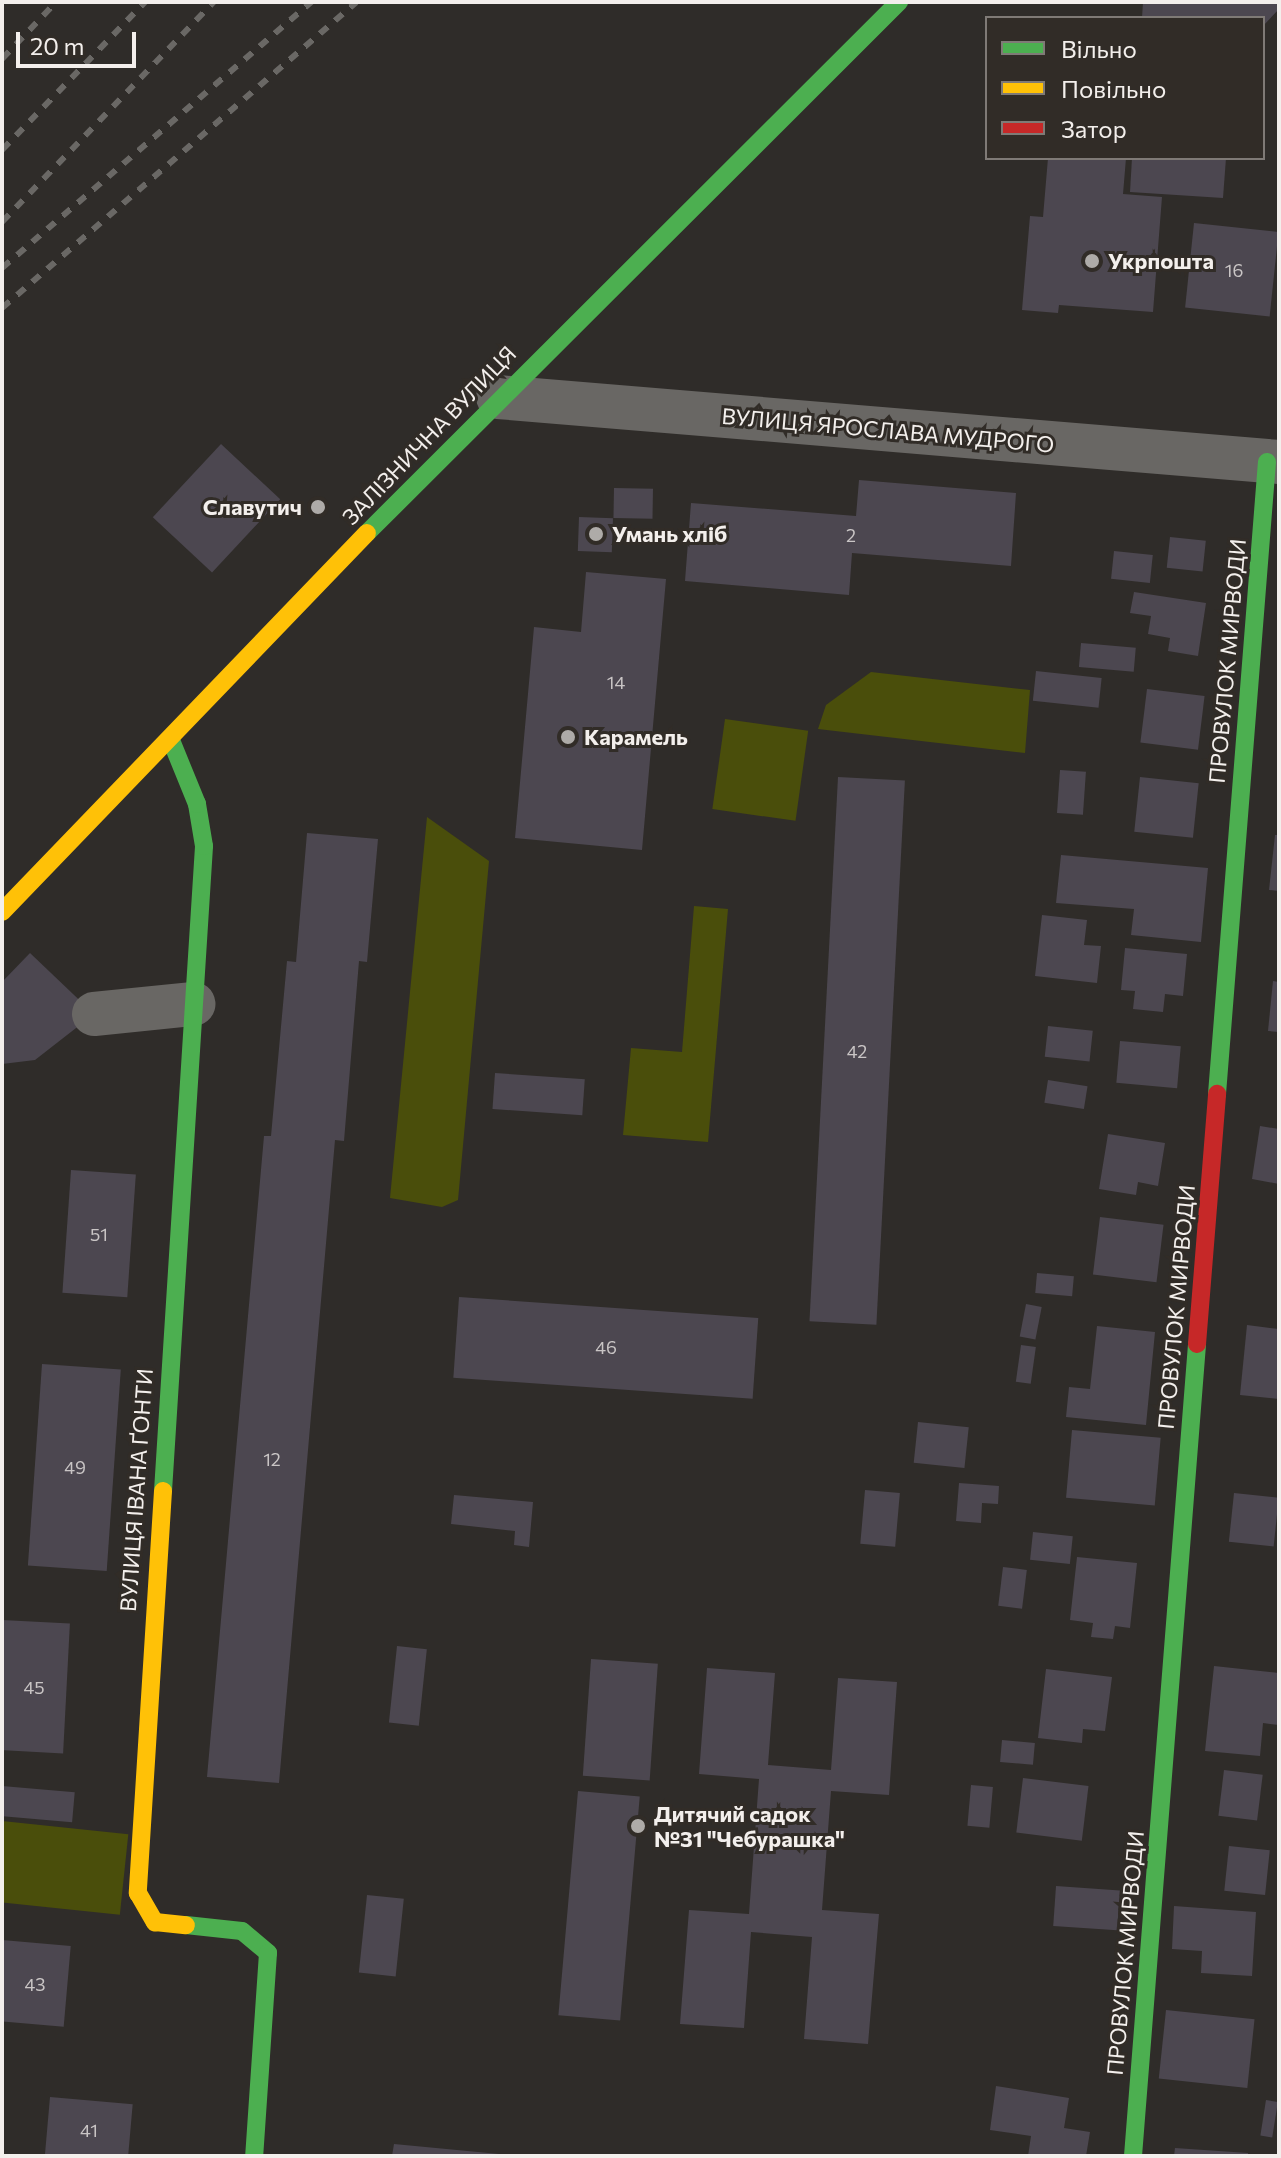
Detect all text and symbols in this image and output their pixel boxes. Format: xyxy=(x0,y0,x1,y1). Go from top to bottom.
scale bar xyxy=(20,16,140,66)
legend xyxy=(985,16,1265,160)
text: 20 m xyxy=(30,31,84,60)
text: Вільно xyxy=(1061,34,1137,63)
text: Повільно xyxy=(1061,74,1166,103)
text: Затор xyxy=(1061,114,1127,143)
place label: Укрпошта xyxy=(1108,248,1214,274)
marker: Укрпошта xyxy=(1083,252,1101,270)
house number: 16 xyxy=(1225,259,1243,281)
street label: ЗАЛІЗНИЧНА ВУЛИЦЯ xyxy=(337,340,521,530)
street label: ВУЛИЦЯ ЯРОСЛАВА МУДРОГО xyxy=(721,402,1055,458)
place label: Славутич xyxy=(203,494,302,520)
marker: Славутич xyxy=(309,498,327,516)
place label: Умань хліб xyxy=(612,521,727,547)
house number: 2 xyxy=(846,524,856,546)
marker: Умань хліб xyxy=(587,525,605,543)
street label: ПРОВУЛОК МИРВОДИ xyxy=(1203,538,1251,784)
house number: 14 xyxy=(607,671,625,693)
place label: Карамель xyxy=(584,724,688,750)
marker: Карамель xyxy=(559,728,577,746)
house number: 42 xyxy=(847,1040,867,1062)
street label: ПРОВУЛОК МИРВОДИ xyxy=(1152,1184,1200,1430)
house number: 51 xyxy=(90,1223,108,1245)
house number: 46 xyxy=(595,1336,617,1358)
street label: ВУЛИЦЯ ІВАНА ҐОНТИ xyxy=(114,1367,158,1613)
house number: 12 xyxy=(263,1448,281,1470)
house number: 49 xyxy=(64,1456,86,1478)
house number: 45 xyxy=(23,1676,45,1698)
place label: Дитячий садок №31 "Чебурашка" xyxy=(654,1800,845,1852)
marker: Дитячий садок №31 "Чебурашка" xyxy=(629,1817,647,1835)
street label: ПРОВУЛОК МИРВОДИ xyxy=(1101,1830,1149,2076)
house number: 43 xyxy=(24,1973,46,1995)
house number: 41 xyxy=(80,2119,98,2141)

